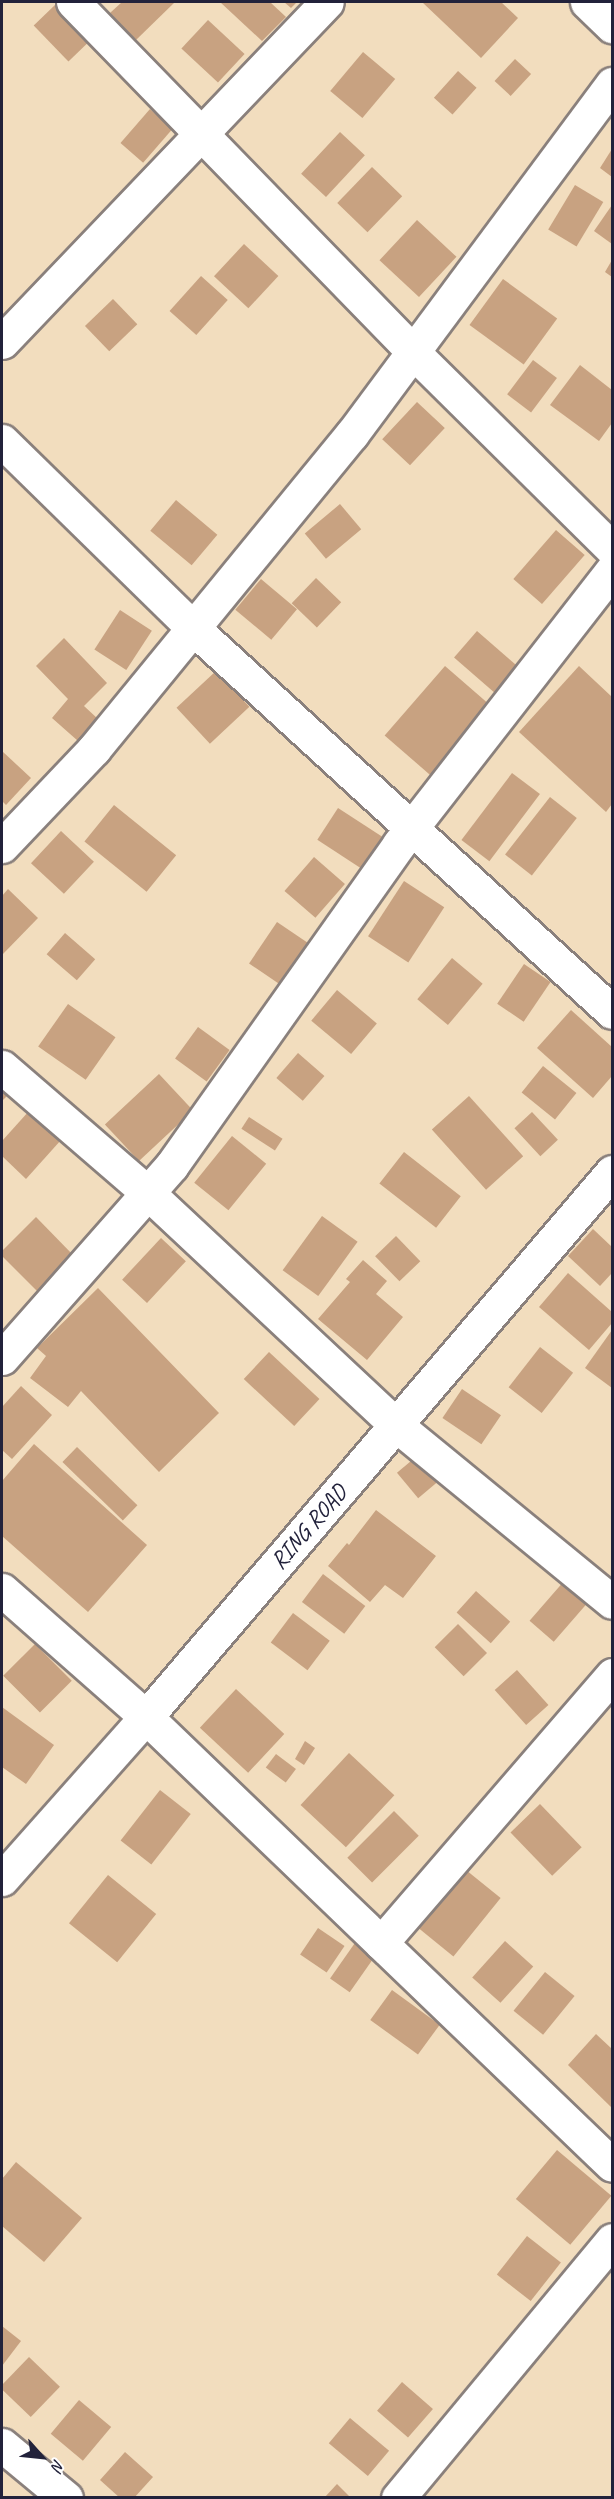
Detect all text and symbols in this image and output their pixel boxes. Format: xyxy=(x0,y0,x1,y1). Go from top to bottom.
street label: RING ROAD xyxy=(264,1478,354,1576)
north arrow xyxy=(12,2427,72,2487)
text: N xyxy=(47,2456,69,2474)

